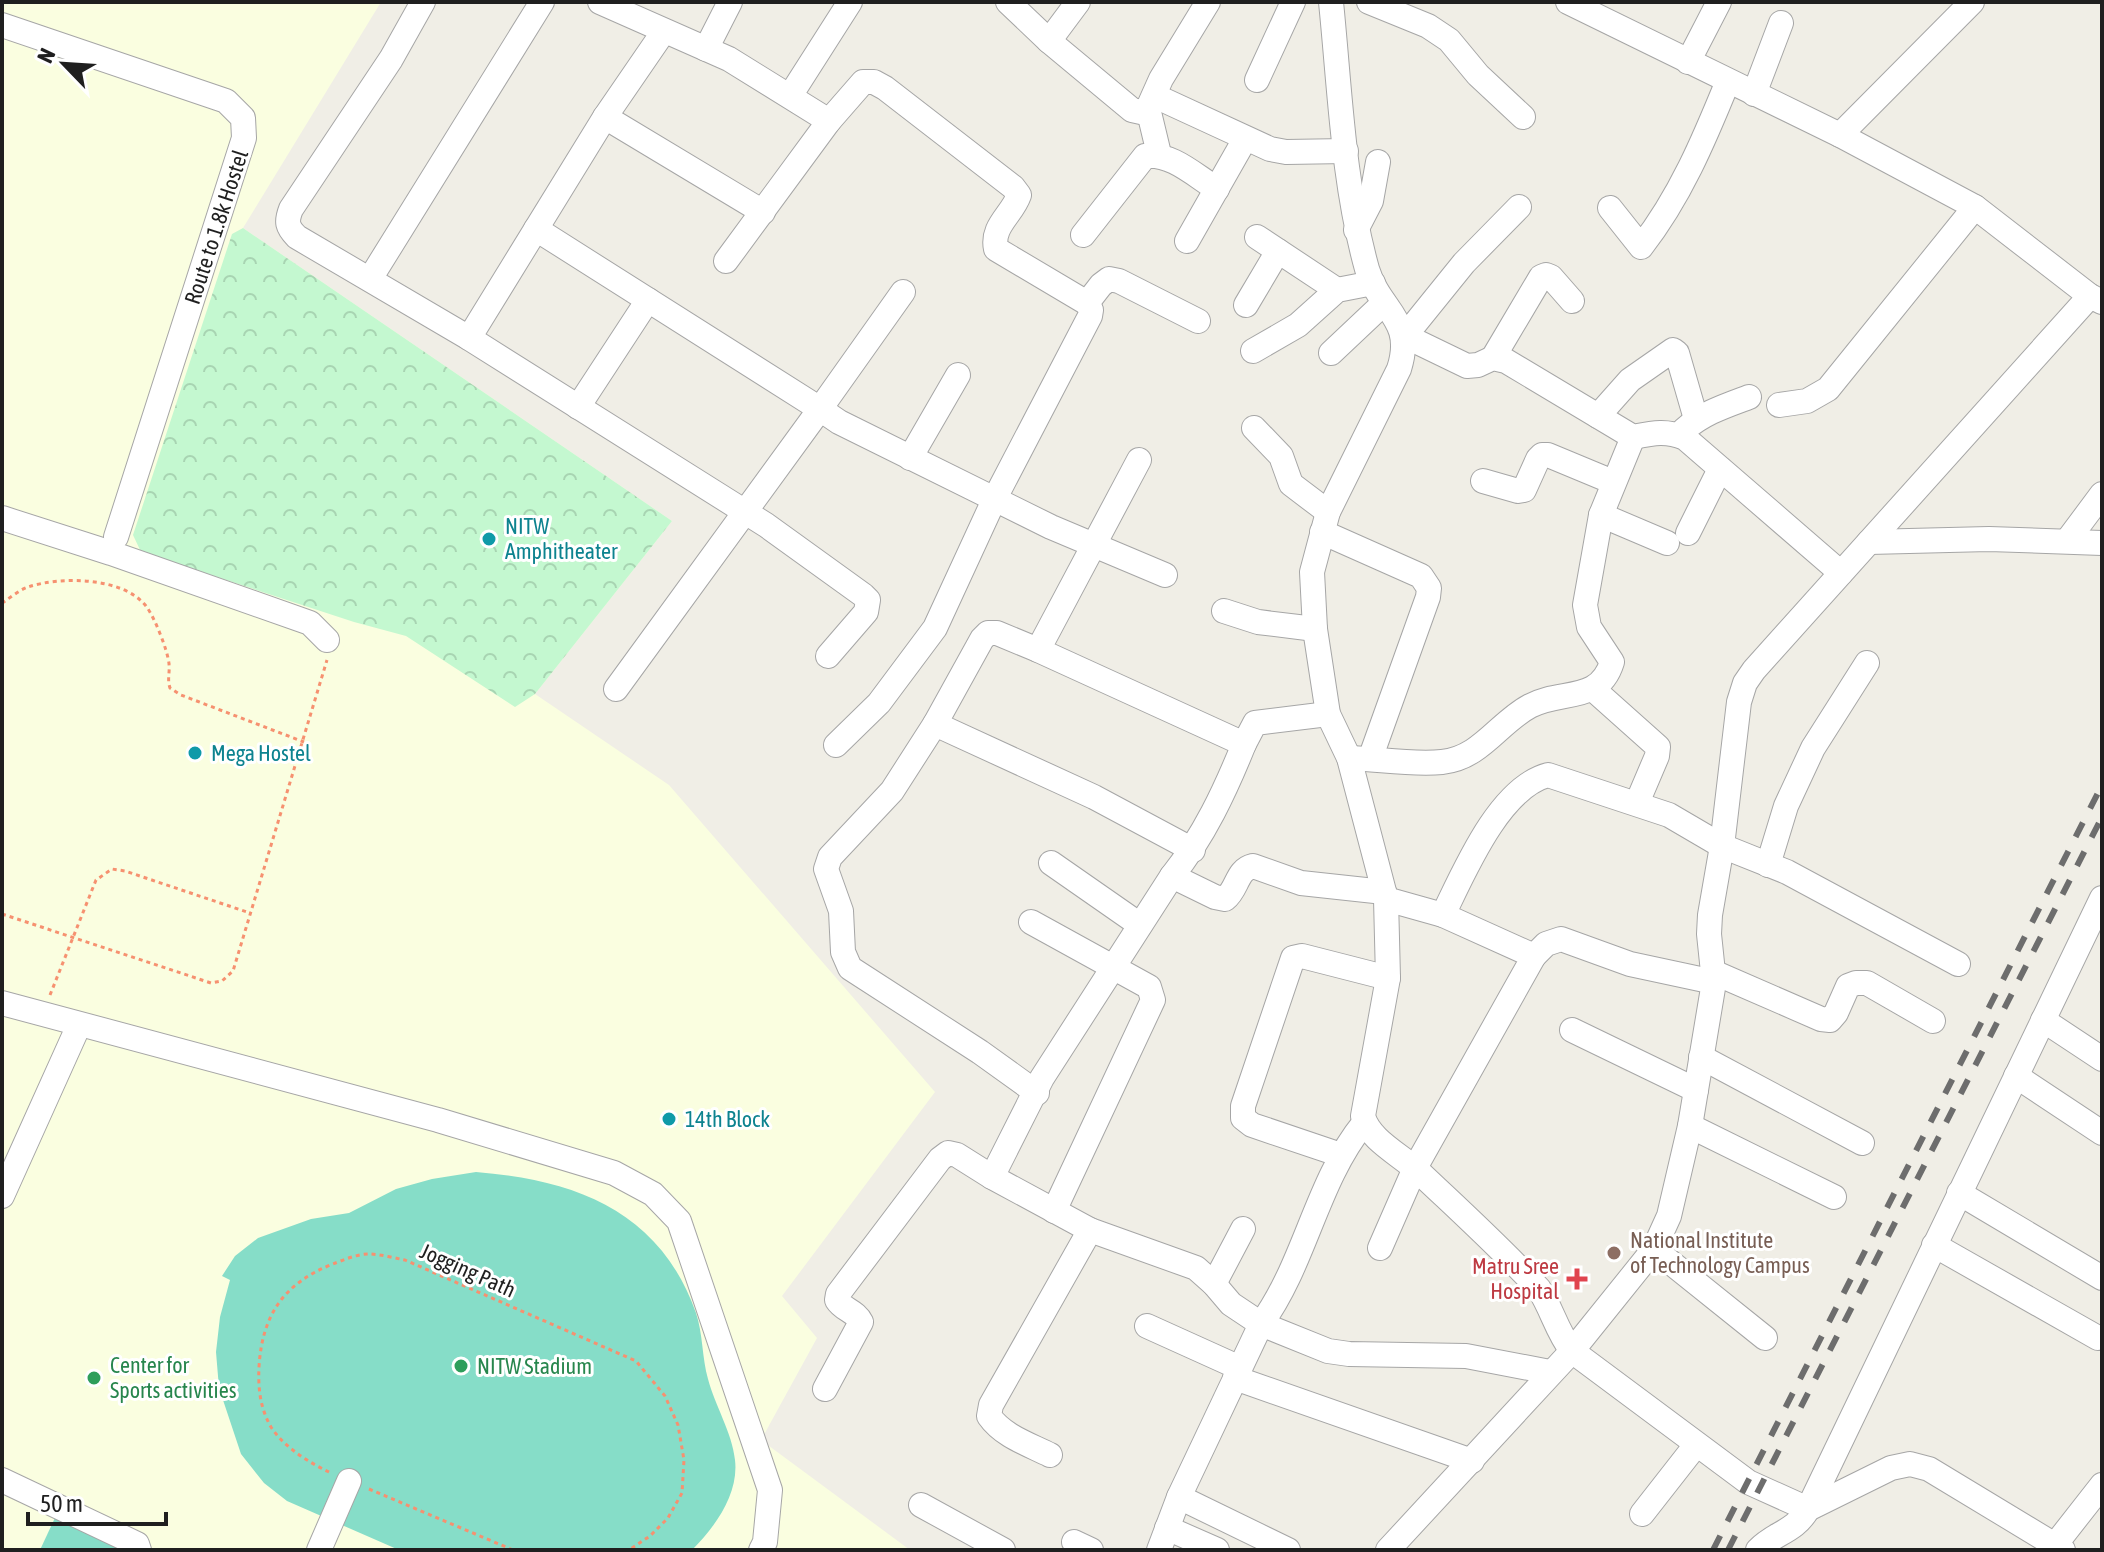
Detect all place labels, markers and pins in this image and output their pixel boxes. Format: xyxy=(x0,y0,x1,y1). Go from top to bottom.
place label: NITW Amphitheater xyxy=(505,513,618,564)
marker: NITW Amphitheater xyxy=(480,530,498,548)
place label: Mega Hostel xyxy=(211,740,311,766)
marker: Mega Hostel xyxy=(186,744,204,762)
place label: 14th Block xyxy=(685,1106,770,1132)
marker: 14th Block xyxy=(660,1110,678,1128)
place label: National Institute of Technology Campus xyxy=(1630,1227,1810,1278)
marker: National Institute of Technology Campus xyxy=(1605,1244,1623,1262)
place label: Matru Sree Hospital xyxy=(1472,1253,1559,1304)
marker: Matru Sree Hospital xyxy=(1566,1268,1588,1290)
place label: Center for Sports activities xyxy=(110,1352,237,1403)
place label: NITW Stadium xyxy=(477,1353,592,1379)
marker: NITW Stadium xyxy=(452,1357,470,1375)
marker: Center for Sports activities xyxy=(85,1369,103,1387)

